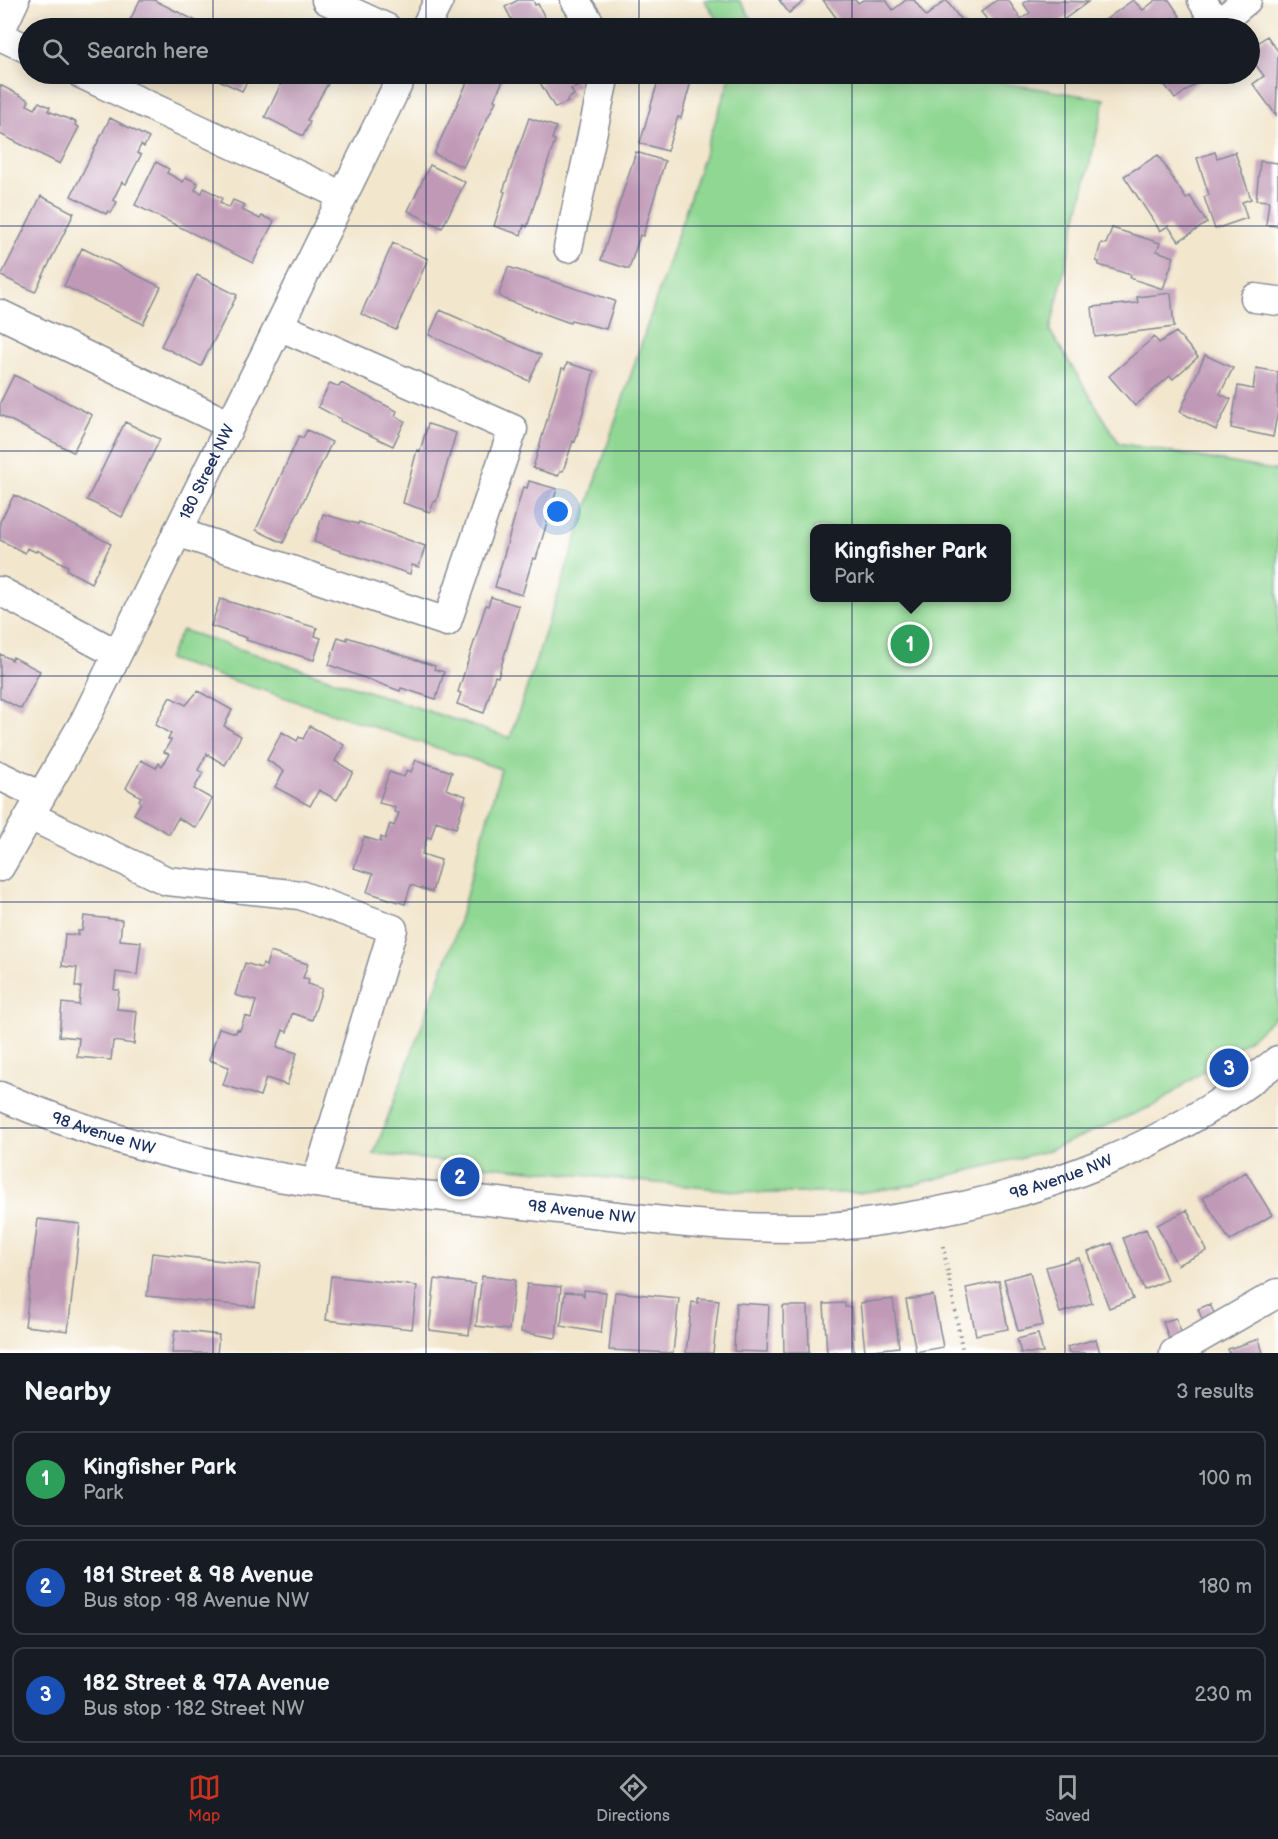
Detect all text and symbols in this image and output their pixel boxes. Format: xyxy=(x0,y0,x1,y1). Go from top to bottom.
search box xyxy=(18,18,1260,84)
icon: search xyxy=(39,35,72,68)
text: Search here xyxy=(87,38,209,65)
street label: 180 Street NW xyxy=(175,421,239,523)
your location xyxy=(543,497,572,526)
popup xyxy=(810,524,1011,602)
text: Kingfisher Park xyxy=(834,538,987,565)
text: Park xyxy=(834,565,874,589)
pin: 1 xyxy=(890,622,930,666)
pin: 3 xyxy=(1210,1046,1248,1090)
street label: 98 Avenue NW xyxy=(49,1108,158,1159)
street label: 98 Avenue NW xyxy=(1007,1150,1116,1204)
pin: 2 xyxy=(440,1154,480,1200)
street label: 98 Avenue NW xyxy=(527,1196,637,1228)
text: Nearby xyxy=(24,1377,111,1408)
text: 3 results xyxy=(1176,1380,1254,1404)
text: Kingfisher Park xyxy=(83,1454,236,1481)
text: 1 xyxy=(41,1467,50,1491)
text: 100 m xyxy=(1199,1467,1252,1491)
text: Park xyxy=(83,1481,123,1505)
text: 181 Street & 98 Avenue xyxy=(83,1562,313,1589)
text: 2 xyxy=(40,1575,51,1599)
text: 180 m xyxy=(1199,1575,1252,1599)
text: Bus stop · 98 Avenue NW xyxy=(83,1589,309,1613)
text: 182 Street & 97A Avenue xyxy=(83,1670,330,1697)
text: 3 xyxy=(40,1683,51,1707)
text: 230 m xyxy=(1195,1683,1252,1707)
text: Bus stop · 182 Street NW xyxy=(83,1697,305,1721)
tab: Map xyxy=(188,1771,221,1826)
tab: Directions xyxy=(596,1771,670,1826)
tab: Saved xyxy=(1045,1771,1090,1826)

